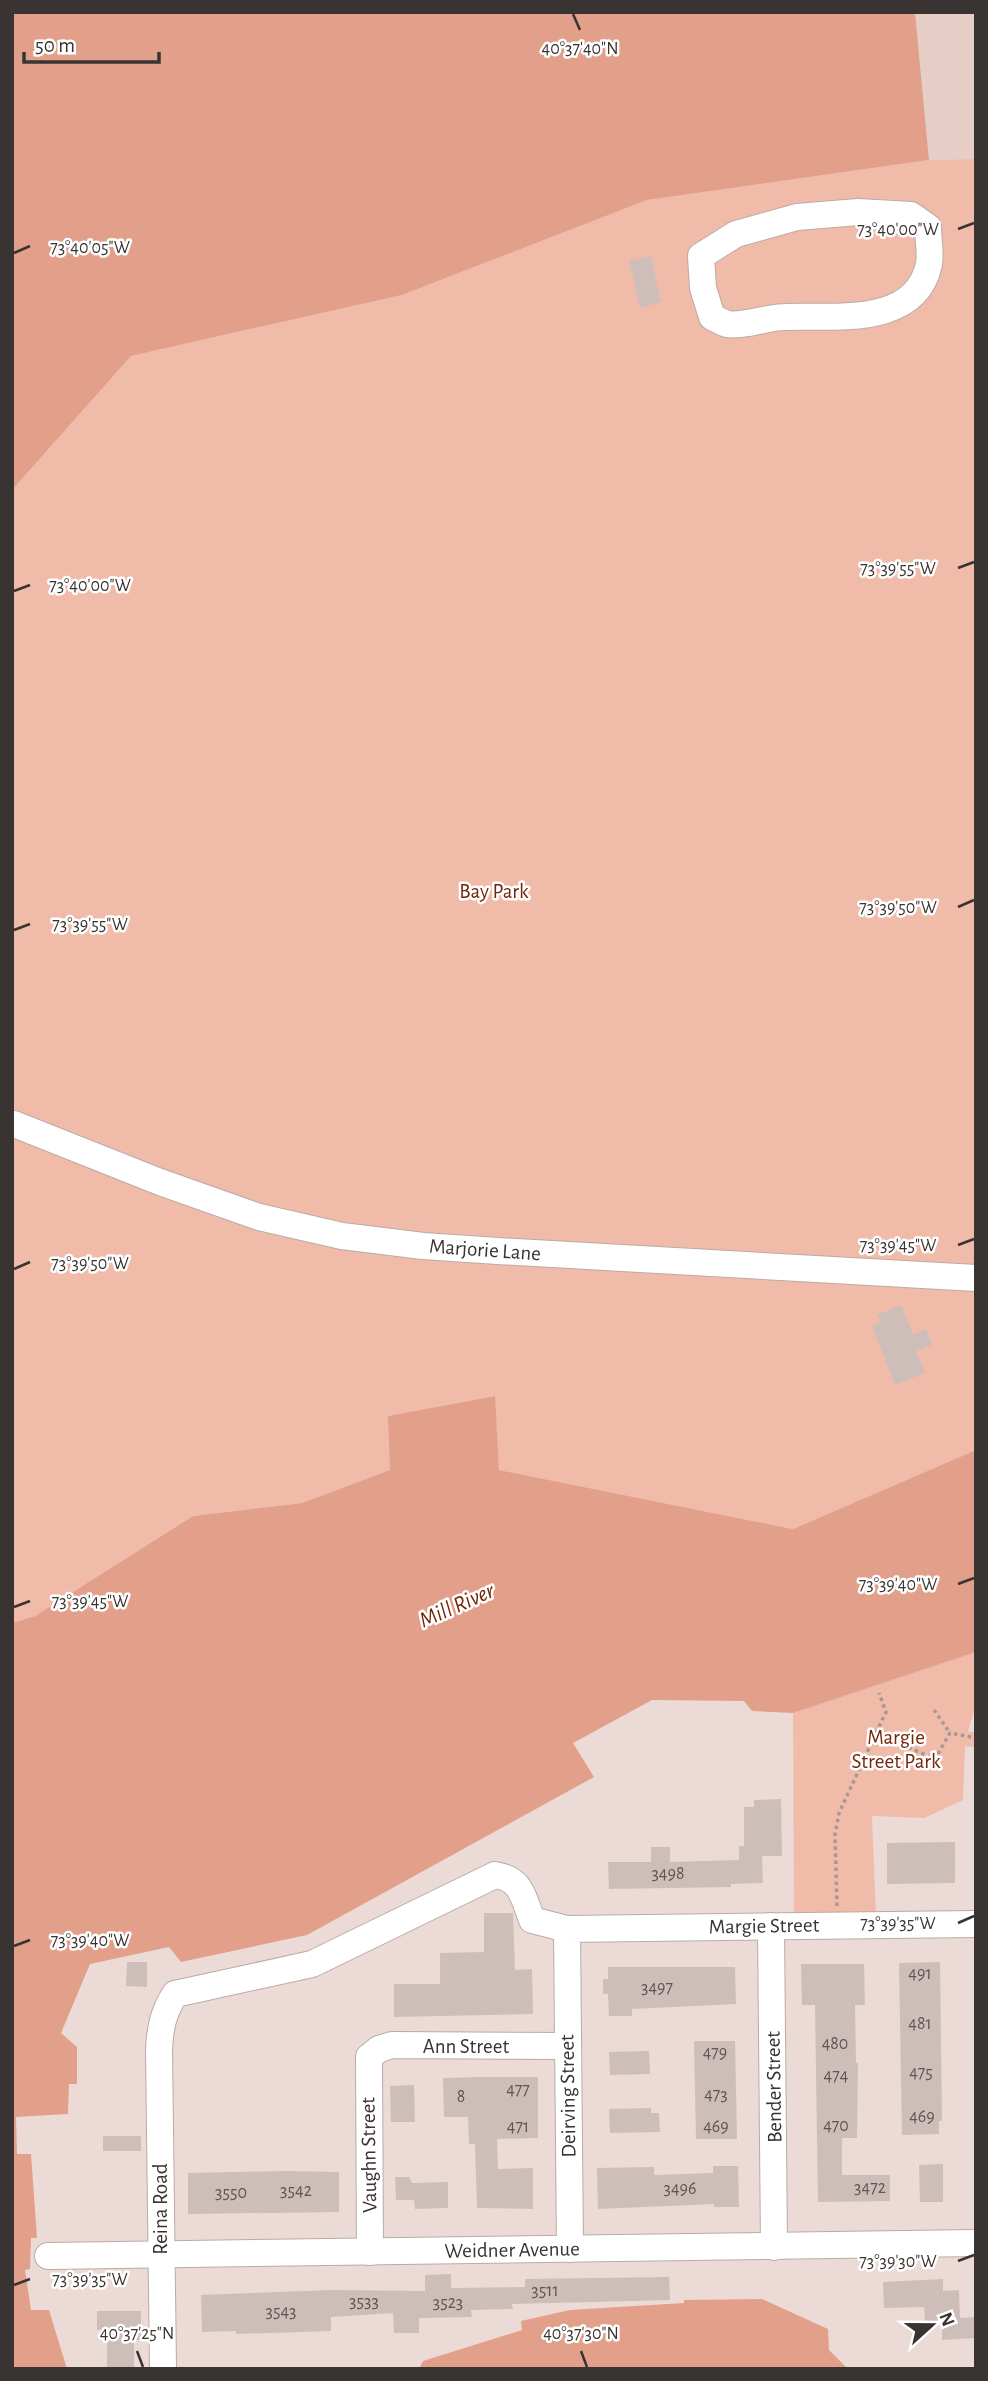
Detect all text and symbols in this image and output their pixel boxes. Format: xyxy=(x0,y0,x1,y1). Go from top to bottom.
scale bar xyxy=(24,21,159,65)
text: 50 m xyxy=(35,35,75,56)
text: 40°37'40"N xyxy=(542,40,618,58)
text: 73°40'00"W xyxy=(857,221,939,239)
text: 73°40'05"W xyxy=(50,239,130,257)
text: 73°39'55"W xyxy=(860,560,936,578)
text: 73°40'00"W xyxy=(49,577,131,595)
park label: Bay Park xyxy=(459,881,529,902)
text: 73°39'50"W xyxy=(859,899,937,917)
text: 73°39'55"W xyxy=(52,916,128,934)
street label: Marjorie Lane xyxy=(428,1236,542,1264)
text: 73°39'45"W xyxy=(860,1237,936,1255)
text: 73°39'50"W xyxy=(51,1255,129,1273)
text: 73°39'40"W xyxy=(859,1576,937,1594)
water label: Mill River xyxy=(416,1579,498,1633)
text: 73°39'45"W xyxy=(52,1593,128,1611)
park label: Margie Street Park xyxy=(851,1727,941,1772)
house number: 3498 xyxy=(651,1865,685,1883)
street label: Margie Street xyxy=(709,1915,820,1937)
text: 73°39'35"W xyxy=(860,1915,936,1933)
text: 73°39'40"W xyxy=(51,1932,129,1950)
house number: 491 xyxy=(908,1965,932,1983)
house number: 3497 xyxy=(641,1979,673,1997)
house number: 481 xyxy=(908,2015,932,2033)
street label: Bender Street xyxy=(763,2031,785,2143)
street label: Deirving Street xyxy=(556,2034,580,2158)
house number: 480 xyxy=(822,2035,848,2053)
street label: Ann Street xyxy=(423,2036,509,2057)
house number: 479 xyxy=(703,2044,727,2062)
house number: 475 xyxy=(909,2064,933,2082)
house number: 474 xyxy=(824,2067,849,2085)
house number: 477 xyxy=(506,2081,530,2099)
house number: 473 xyxy=(704,2086,728,2104)
house number: 8 xyxy=(457,2088,465,2106)
street label: Vaughn Street xyxy=(357,2097,381,2213)
house number: 469 xyxy=(909,2108,935,2126)
house number: 470 xyxy=(823,2117,849,2135)
house number: 471 xyxy=(507,2118,529,2136)
house number: 469 xyxy=(703,2118,729,2136)
street label: Reina Road xyxy=(150,2163,171,2255)
house number: 3472 xyxy=(854,2179,886,2197)
house number: 3496 xyxy=(664,2180,697,2198)
house number: 3542 xyxy=(280,2182,312,2200)
house number: 3550 xyxy=(215,2184,247,2202)
street label: Weidner Avenue xyxy=(444,2238,580,2262)
text: 73°39'30"W xyxy=(859,2253,937,2271)
text: 73°39'35"W xyxy=(52,2271,128,2289)
house number: 3511 xyxy=(531,2282,559,2300)
north arrow xyxy=(897,2290,967,2360)
house number: 3533 xyxy=(349,2293,379,2311)
house number: 3523 xyxy=(433,2294,463,2312)
house number: 3543 xyxy=(265,2303,297,2321)
text: N xyxy=(935,2310,958,2329)
text: 40°37'25"N xyxy=(100,2325,174,2343)
text: 40°37'30"N xyxy=(543,2325,619,2343)

